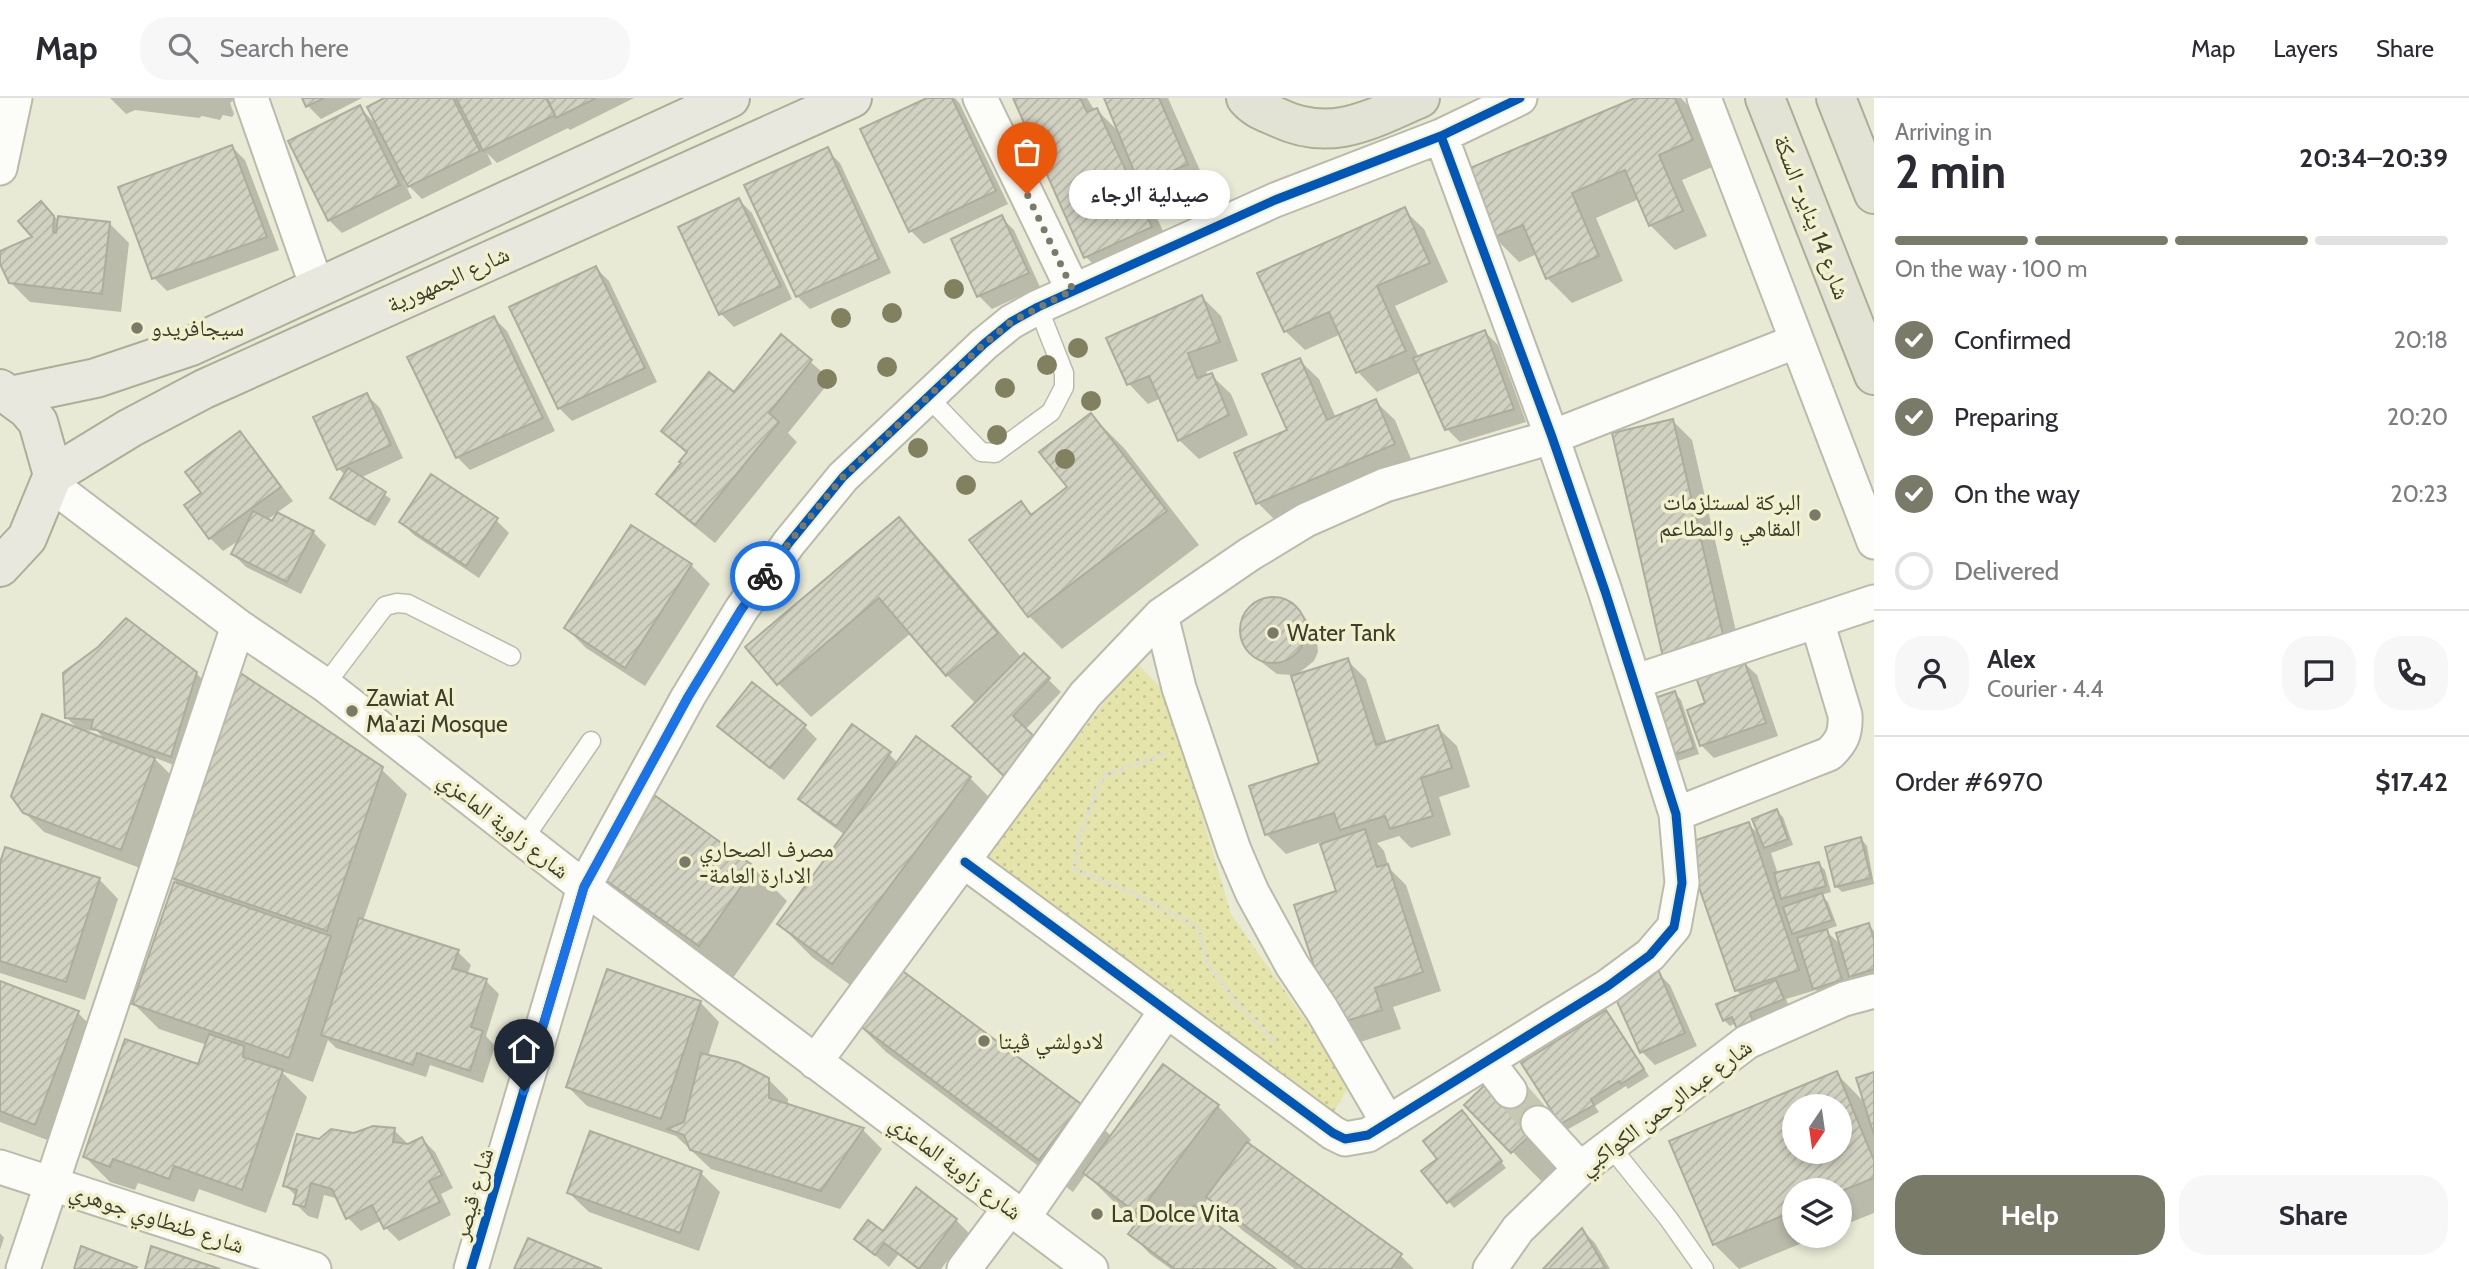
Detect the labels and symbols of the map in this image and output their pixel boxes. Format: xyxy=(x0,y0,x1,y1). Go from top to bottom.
pin xyxy=(997,122,1057,194)
street label: شارع 14 يناير- السكة xyxy=(1767,131,1856,304)
callout: صيدلية الرجاء xyxy=(1069,170,1230,218)
street label: شارع الجمهورية xyxy=(383,240,514,319)
place label: سيجافريدو xyxy=(151,314,244,342)
marker: سيجافريدو xyxy=(129,320,145,336)
place label: البركة لمستلزمات المقاهي والمطاعم xyxy=(1659,488,1801,547)
marker: البركة لمستلزمات المقاهي والمطاعم xyxy=(1807,507,1823,523)
courier xyxy=(730,541,800,611)
place label: Water Tank xyxy=(1287,619,1396,647)
marker: Water Tank xyxy=(1265,625,1281,641)
place label: Zawiat Al Ma'azi Mosque xyxy=(366,684,508,738)
marker: Zawiat Al Ma'azi Mosque xyxy=(344,703,360,719)
street label: شارع زاوية الماعزي xyxy=(430,765,575,889)
place label: مصرف الصحاري -الادارة العامة xyxy=(699,835,834,889)
marker: مصرف الصحاري -الادارة العامة xyxy=(677,854,693,870)
pin xyxy=(494,1019,554,1091)
place label: لادولشي ڤيتا xyxy=(998,1027,1103,1060)
marker: لادولشي ڤيتا xyxy=(976,1033,992,1049)
street label: شارع عبدالرحمن الكواكبي xyxy=(1573,1033,1760,1185)
north arrow xyxy=(1782,1094,1852,1164)
street label: شارع زاوية الماعزي xyxy=(881,1108,1028,1230)
street label: شارع قيصر xyxy=(446,1145,500,1244)
street label: شارع طنطاوي جوهري xyxy=(65,1177,248,1264)
place label: La Dolce Vita xyxy=(1111,1200,1239,1228)
marker: La Dolce Vita xyxy=(1089,1206,1105,1222)

